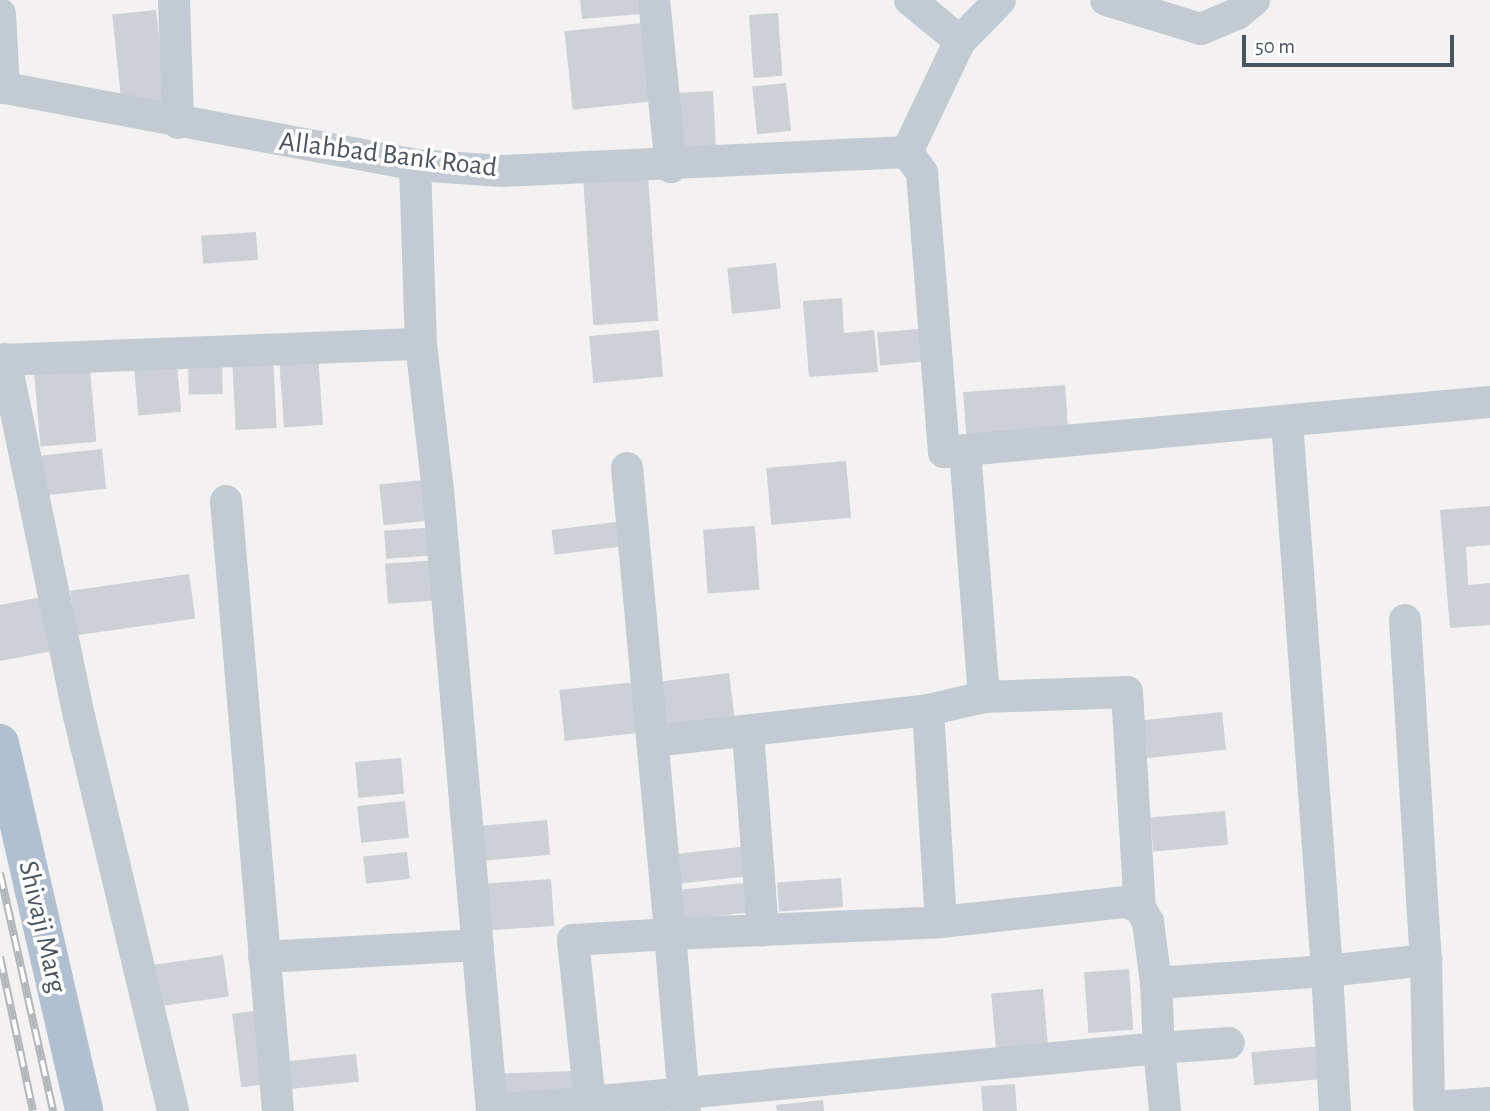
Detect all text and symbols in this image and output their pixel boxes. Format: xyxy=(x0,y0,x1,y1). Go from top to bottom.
scale bar xyxy=(1245,21,1457,65)
text: 50 m xyxy=(1255,36,1295,57)
street label: Allahbad Bank Road xyxy=(277,125,499,185)
street label: Shivaji Marg xyxy=(10,858,74,996)

